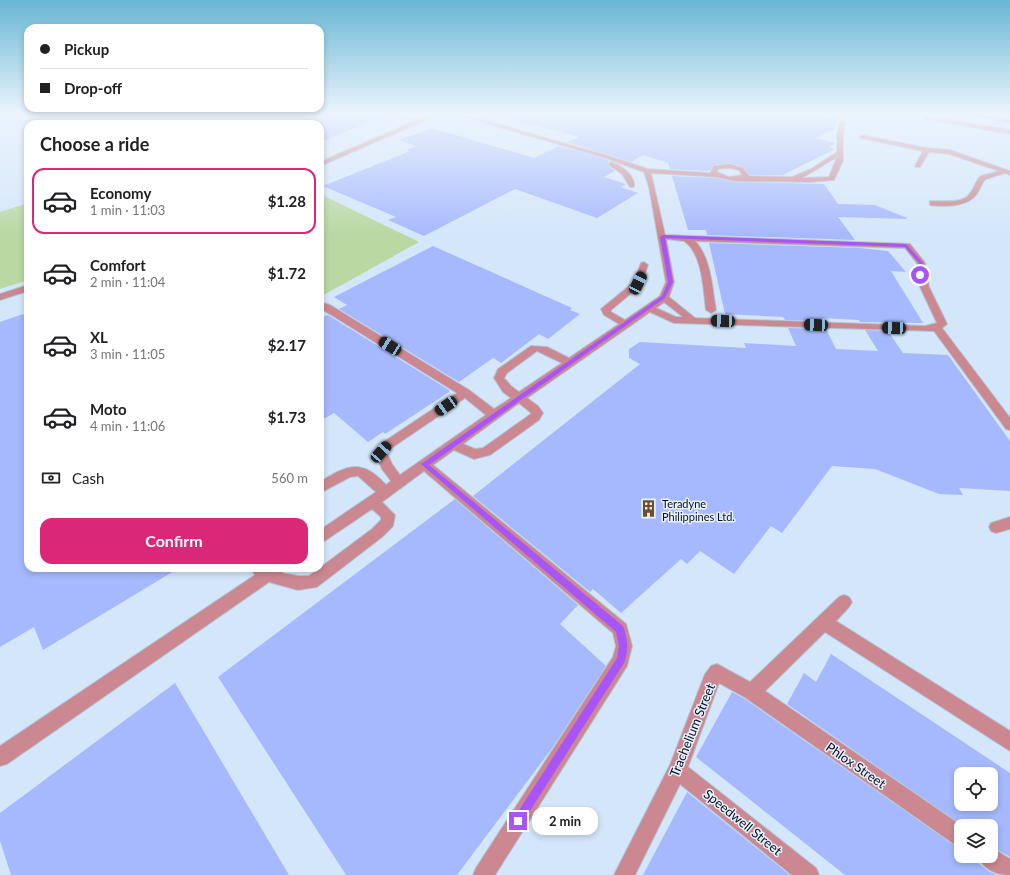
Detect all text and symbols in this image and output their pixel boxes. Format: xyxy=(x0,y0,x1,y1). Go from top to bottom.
text: Pickup xyxy=(64,40,109,58)
text: Drop-off xyxy=(64,79,122,97)
text: Choose a ride xyxy=(40,133,149,155)
icon: car xyxy=(42,183,78,219)
text: Economy xyxy=(90,184,151,202)
text: $1.28 xyxy=(268,192,306,210)
text: 1 min · 11:03 xyxy=(90,202,165,218)
icon: car xyxy=(42,255,78,291)
text: Comfort xyxy=(90,256,146,274)
text: $1.72 xyxy=(268,264,306,282)
route start xyxy=(911,266,929,284)
car xyxy=(627,270,649,296)
text: 2 min · 11:04 xyxy=(90,274,165,290)
car xyxy=(711,315,735,327)
car xyxy=(804,319,828,331)
car xyxy=(882,322,906,334)
icon: car xyxy=(42,327,78,363)
text: XL xyxy=(90,328,108,346)
car xyxy=(377,335,403,357)
text: $2.17 xyxy=(268,336,306,354)
text: 3 min · 11:05 xyxy=(90,346,165,362)
car xyxy=(433,394,459,418)
icon: car xyxy=(42,399,78,435)
text: Moto xyxy=(90,400,127,418)
text: $1.73 xyxy=(268,408,306,426)
text: 4 min · 11:06 xyxy=(90,418,165,434)
car xyxy=(369,439,393,465)
icon: cash xyxy=(40,467,62,489)
text: Cash xyxy=(72,469,104,487)
text: 560 m xyxy=(271,470,308,486)
place label: Teradyne Philippines Ltd. xyxy=(662,497,735,523)
building icon: Teradyne Philippines Ltd. xyxy=(639,499,659,519)
button: Confirm xyxy=(40,518,308,564)
street label: Trachelium Street xyxy=(666,681,718,779)
street label: Phlox Street xyxy=(823,739,889,792)
map controls xyxy=(954,767,998,863)
button: locate xyxy=(954,767,998,811)
street label: Speedwell Street xyxy=(701,786,786,859)
callout: 2 min xyxy=(532,807,598,835)
route end xyxy=(509,812,527,830)
text: 2 min xyxy=(549,813,581,829)
button: layers xyxy=(954,819,998,863)

